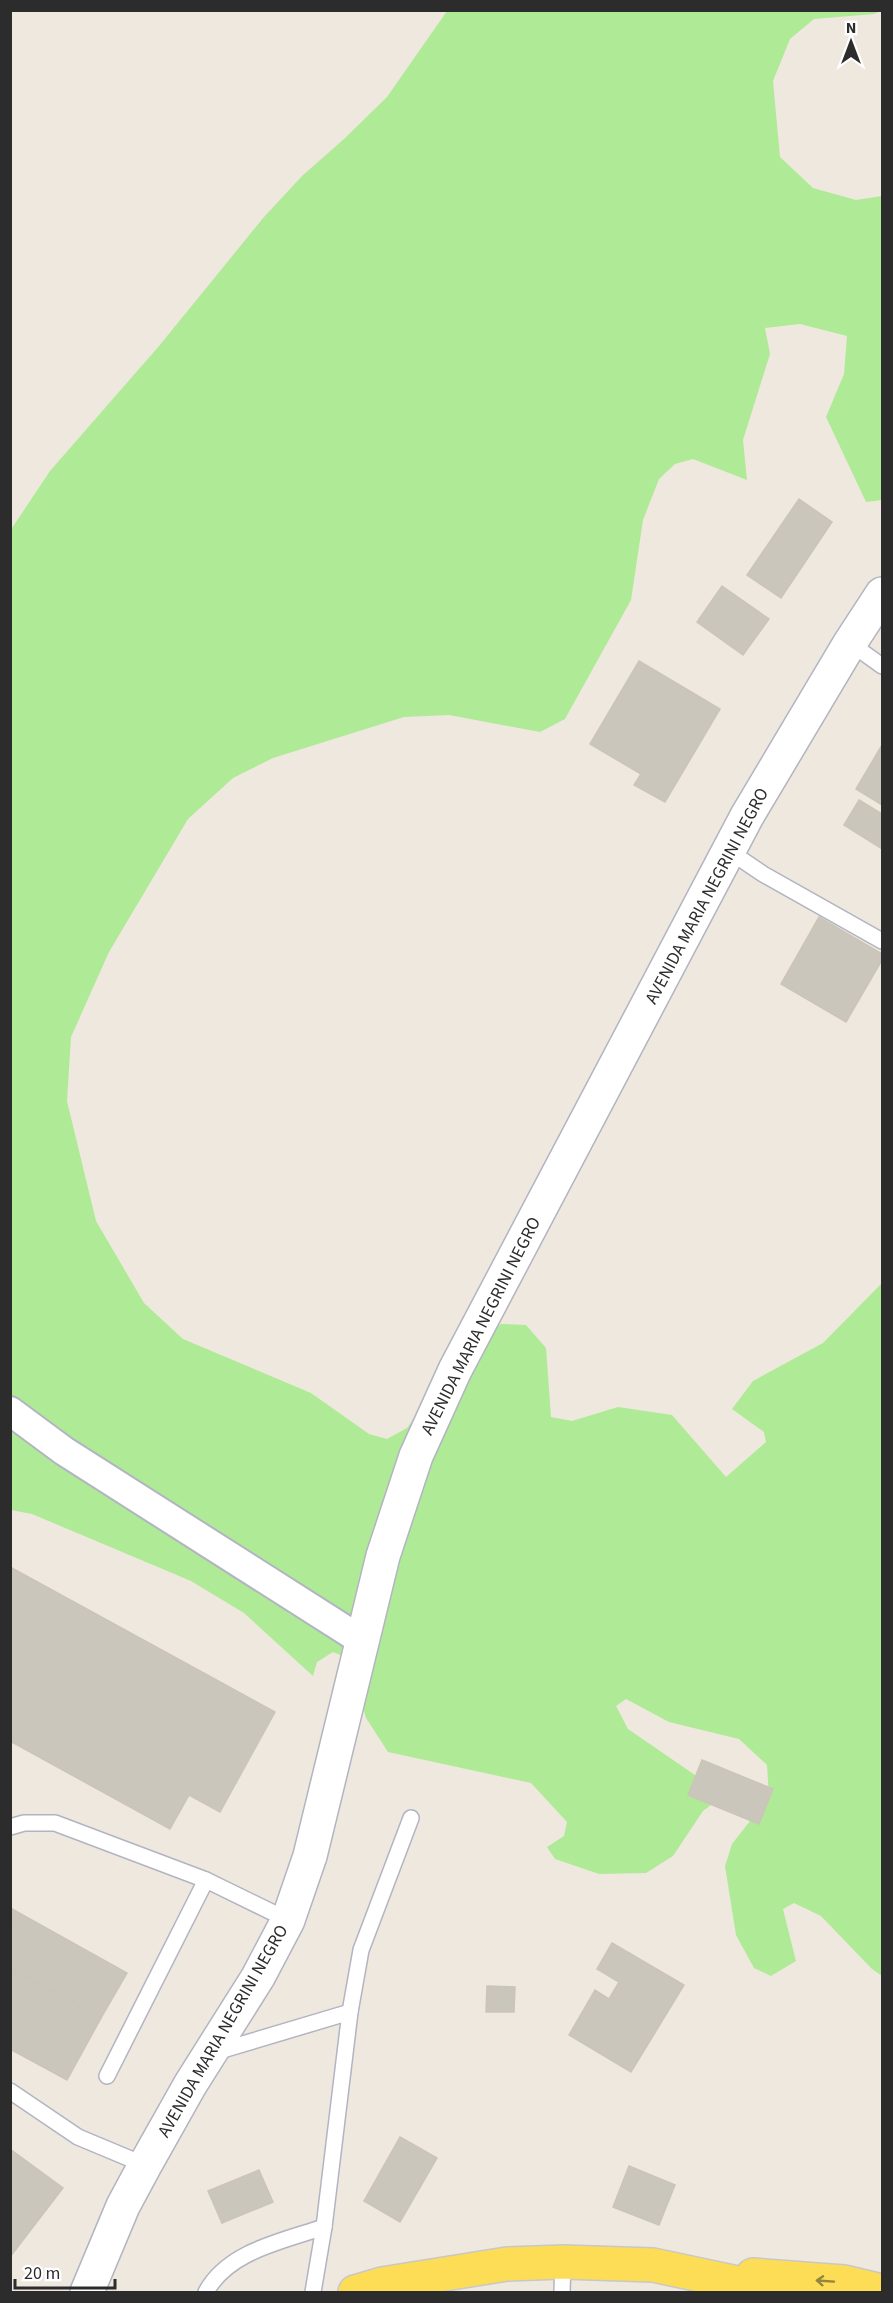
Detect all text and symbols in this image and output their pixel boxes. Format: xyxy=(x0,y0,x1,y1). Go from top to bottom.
north arrow xyxy=(821,12,881,72)
text: N xyxy=(846,17,856,39)
street label: AVENIDA MARIA NEGRINI NEGRO xyxy=(639,783,775,1009)
street label: AVENIDA MARIA NEGRINI NEGRO xyxy=(415,1213,547,1439)
street label: AVENIDA MARIA NEGRINI NEGRO xyxy=(152,1920,294,2142)
scale bar xyxy=(15,2252,116,2290)
text: 20 m xyxy=(24,2261,60,2286)
one-way arrow xyxy=(816,2275,836,2286)

